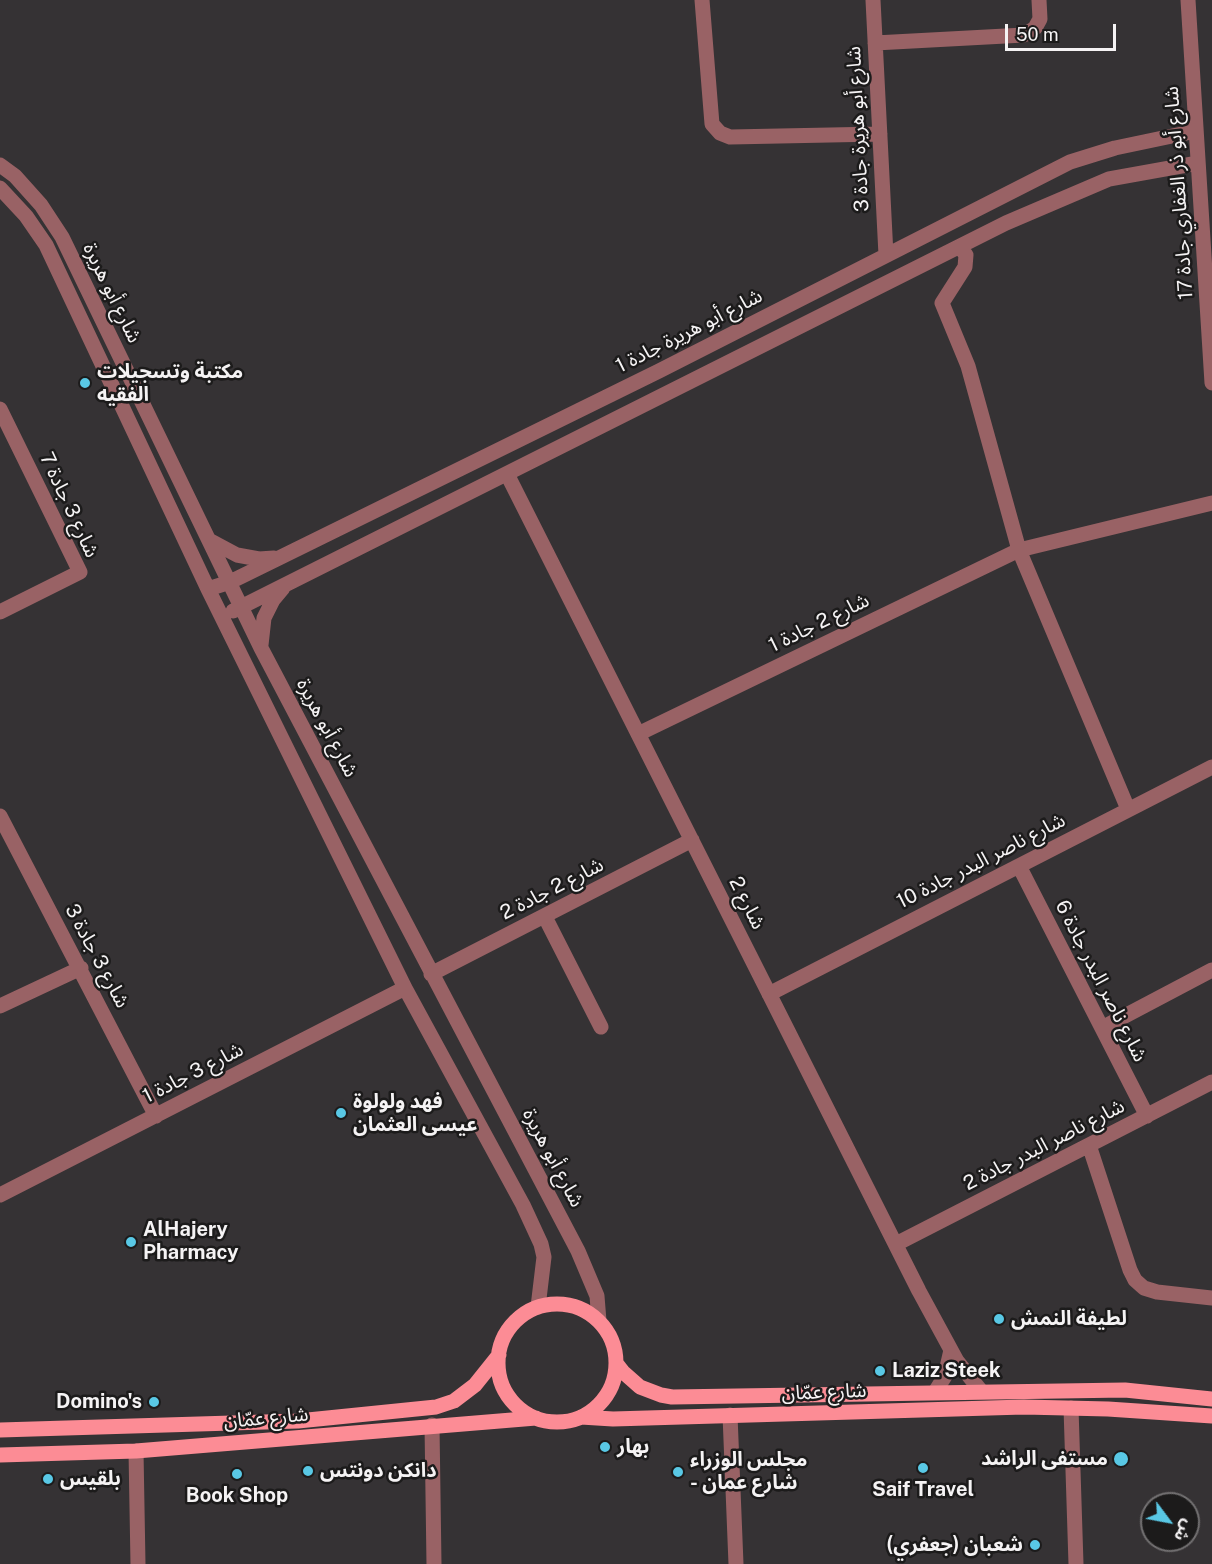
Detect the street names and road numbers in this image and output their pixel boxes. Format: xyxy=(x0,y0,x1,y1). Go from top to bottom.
street label: شارع أبو هريرة جادة 3 xyxy=(842,46,874,212)
street label: شارع أبو ذر الغفاري جادة 17 xyxy=(1160,86,1198,300)
street label: شارع أبو هريرة xyxy=(77,239,147,347)
street label: شارع أبو هريرة جادة 1 xyxy=(612,284,766,378)
street label: شارع 3 جادة 7 xyxy=(34,449,104,561)
street label: شارع 2 جادة 1 xyxy=(765,588,873,658)
street label: شارع أبو هريرة xyxy=(291,675,363,781)
street label: شارع ناصر البدر جادة 10 xyxy=(893,808,1069,914)
street label: شارع 2 جادة 2 xyxy=(496,853,608,925)
street label: شارع 2 xyxy=(724,873,770,933)
street label: شارع ناصر البدر جادة 6 xyxy=(1050,896,1152,1066)
street label: شارع 3 جادة 3 xyxy=(60,900,134,1012)
street label: شارع 3 جادة 1 xyxy=(139,1037,247,1109)
street label: شارع ناصر البدر جادة 2 xyxy=(959,1094,1129,1196)
street label: شارع أبو هريرة xyxy=(517,1105,589,1211)
street label: شارع عمّان xyxy=(781,1379,867,1405)
street label: شارع عمّان xyxy=(223,1402,309,1434)

